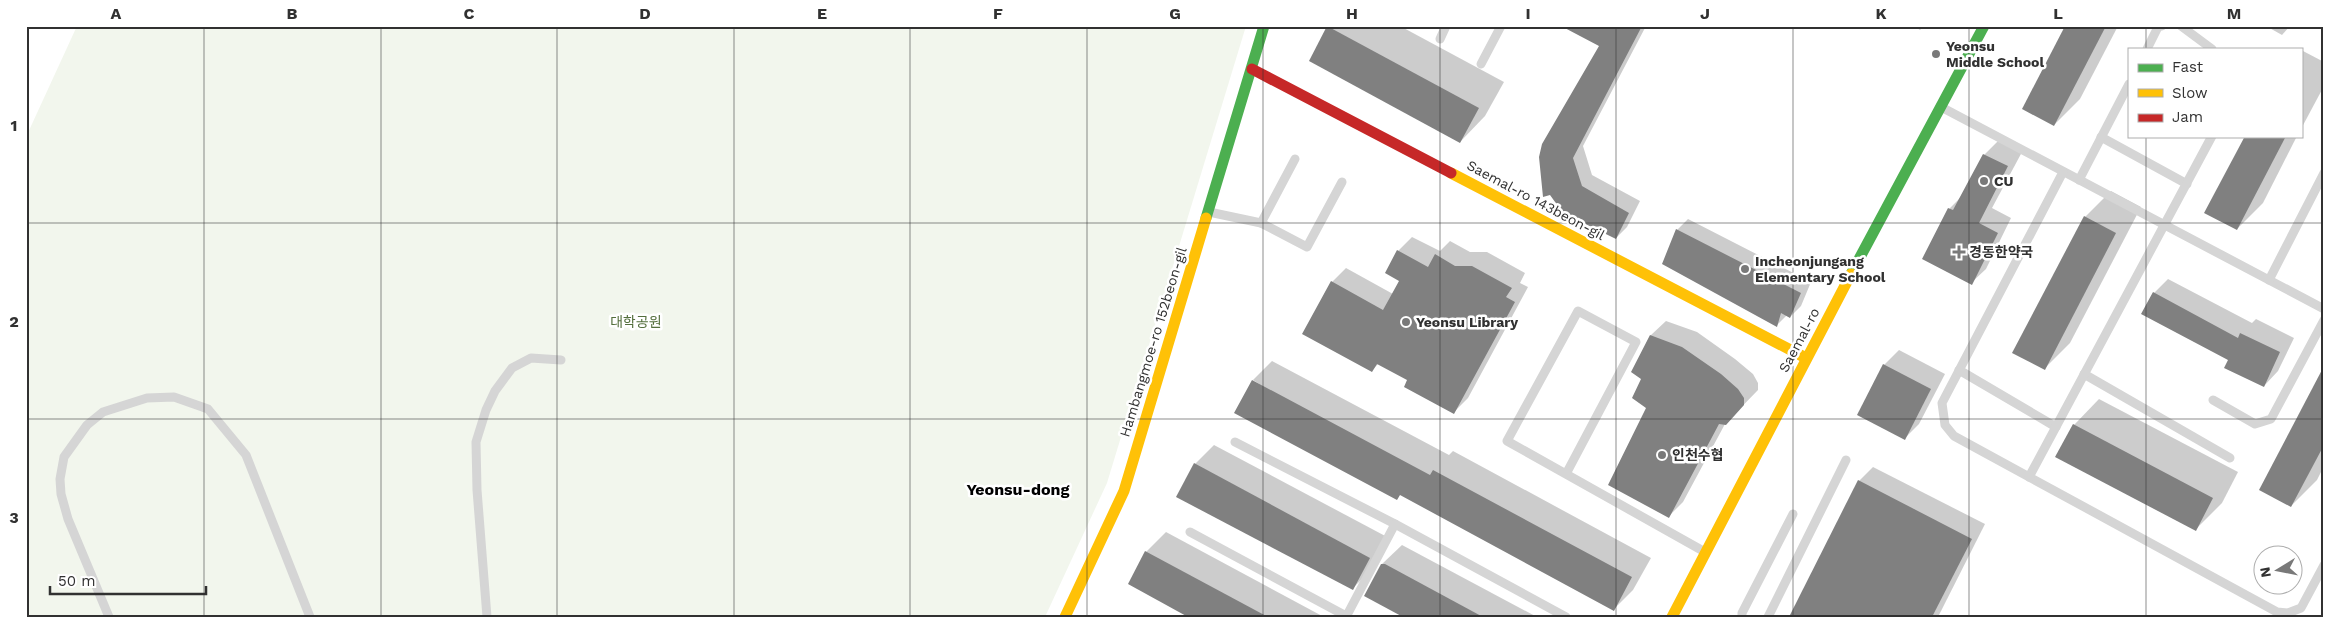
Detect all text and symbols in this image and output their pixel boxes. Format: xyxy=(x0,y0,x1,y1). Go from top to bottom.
text: A xyxy=(111,4,122,23)
text: B xyxy=(287,4,298,23)
text: C xyxy=(464,4,475,23)
text: D xyxy=(639,4,651,23)
text: E xyxy=(817,4,827,23)
text: F xyxy=(993,4,1003,23)
text: G xyxy=(1169,4,1181,23)
text: H xyxy=(1346,4,1358,23)
text: I xyxy=(1525,4,1531,23)
text: J xyxy=(1700,4,1710,23)
text: K xyxy=(1875,4,1887,23)
text: L xyxy=(2053,4,2063,23)
text: M xyxy=(2227,4,2241,23)
place label: Yeonsu Middle School xyxy=(1946,38,2044,70)
marker: Yeonsu Middle School xyxy=(1930,48,1942,60)
legend xyxy=(2128,48,2302,138)
text: Fast xyxy=(2172,58,2204,76)
text: Slow xyxy=(2172,84,2208,102)
text: Jam xyxy=(2172,108,2203,126)
text: 1 xyxy=(11,116,17,135)
street label: Saemal-ro 143beon-gil xyxy=(1464,157,1608,244)
place label: CU xyxy=(1994,173,2014,189)
marker: CU xyxy=(1978,175,1990,187)
street label: Hambangmoe-ro 152beon-gil xyxy=(1116,244,1190,439)
place label: 경동한약국 xyxy=(1969,244,2034,260)
marker: 경동한약국 xyxy=(1953,246,1965,258)
place label: Incheonjungang Elementary School xyxy=(1755,253,1886,285)
marker: Incheonjungang Elementary School xyxy=(1739,263,1751,275)
street label: Saemal-ro xyxy=(1775,305,1823,375)
text: 2 xyxy=(9,312,19,331)
park label: 대학공원 xyxy=(610,314,662,330)
place label: Yeonsu Library xyxy=(1416,314,1518,330)
marker: Yeonsu Library xyxy=(1400,316,1412,328)
place label: 인천수협 xyxy=(1672,447,1724,463)
marker: 인천수협 xyxy=(1656,449,1668,461)
district label: Yeonsu-dong xyxy=(967,480,1069,499)
text: 3 xyxy=(9,508,19,527)
north arrow xyxy=(2252,546,2302,596)
scale bar xyxy=(50,563,206,595)
text: N xyxy=(2256,566,2274,579)
text: 50 m xyxy=(58,572,95,590)

